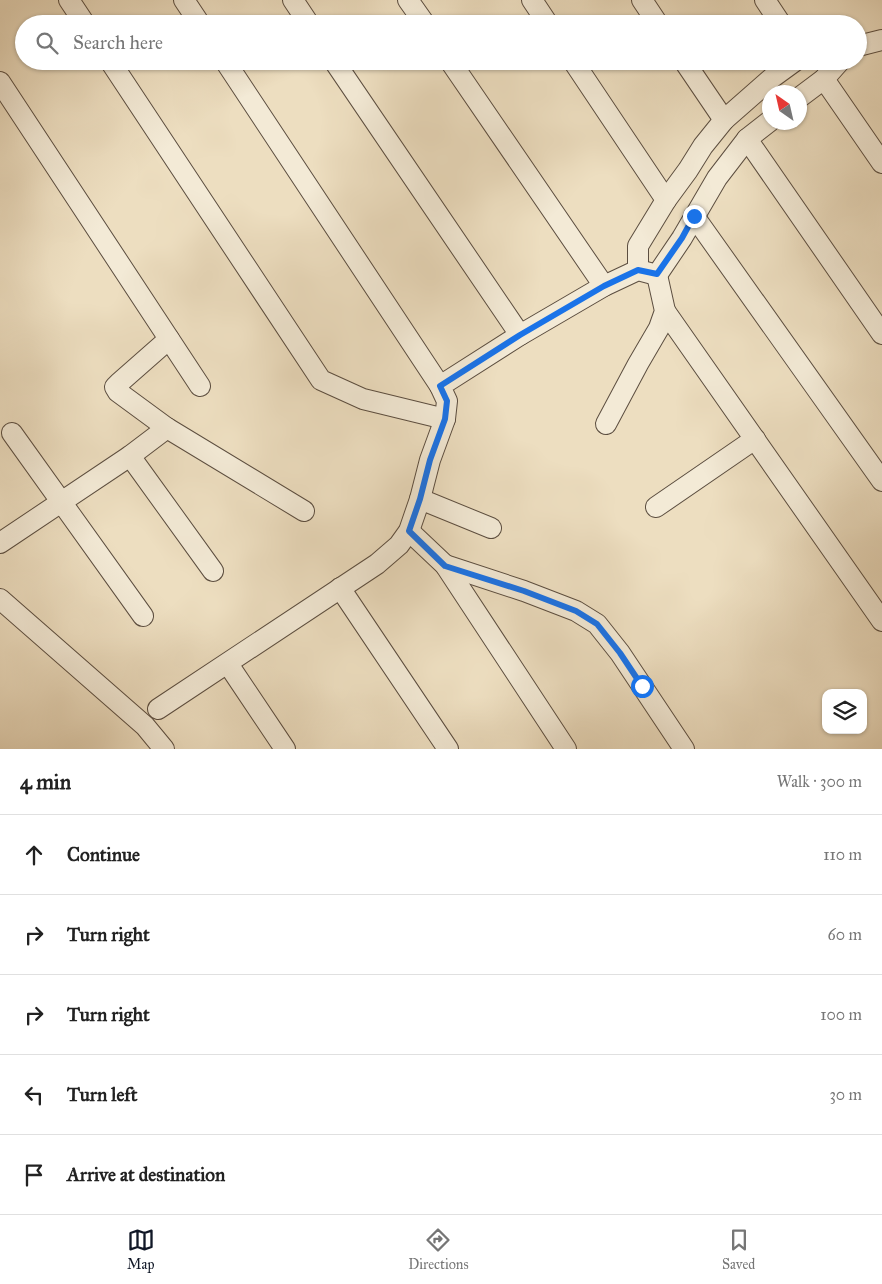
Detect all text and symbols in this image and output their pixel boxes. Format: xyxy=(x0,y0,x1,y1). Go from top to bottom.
search box xyxy=(15,15,867,70)
icon: search xyxy=(33,29,61,57)
text: Search here xyxy=(73,31,163,54)
north arrow xyxy=(762,85,807,130)
route end xyxy=(683,205,706,228)
route start xyxy=(631,675,654,698)
map controls xyxy=(822,689,867,734)
button: layers xyxy=(822,689,867,734)
text: 4 min xyxy=(20,769,71,795)
text: Walk · 300 m xyxy=(777,772,862,791)
icon: ahead xyxy=(20,841,48,869)
text: Continue xyxy=(67,843,140,866)
text: 110 m xyxy=(823,845,862,864)
icon: right xyxy=(20,921,48,949)
text: Turn right xyxy=(67,923,150,946)
text: 60 m xyxy=(828,925,862,944)
icon: right xyxy=(20,1001,48,1029)
text: Turn right xyxy=(67,1003,150,1026)
text: 100 m xyxy=(820,1005,862,1024)
icon: left xyxy=(20,1081,48,1109)
text: Turn left xyxy=(67,1083,137,1106)
text: 30 m xyxy=(829,1085,862,1104)
icon: arrive xyxy=(20,1161,48,1189)
text: Arrive at destination xyxy=(67,1163,225,1186)
tab: Map xyxy=(127,1226,155,1273)
tab: Directions xyxy=(408,1226,469,1273)
tab: Saved xyxy=(722,1226,755,1273)

